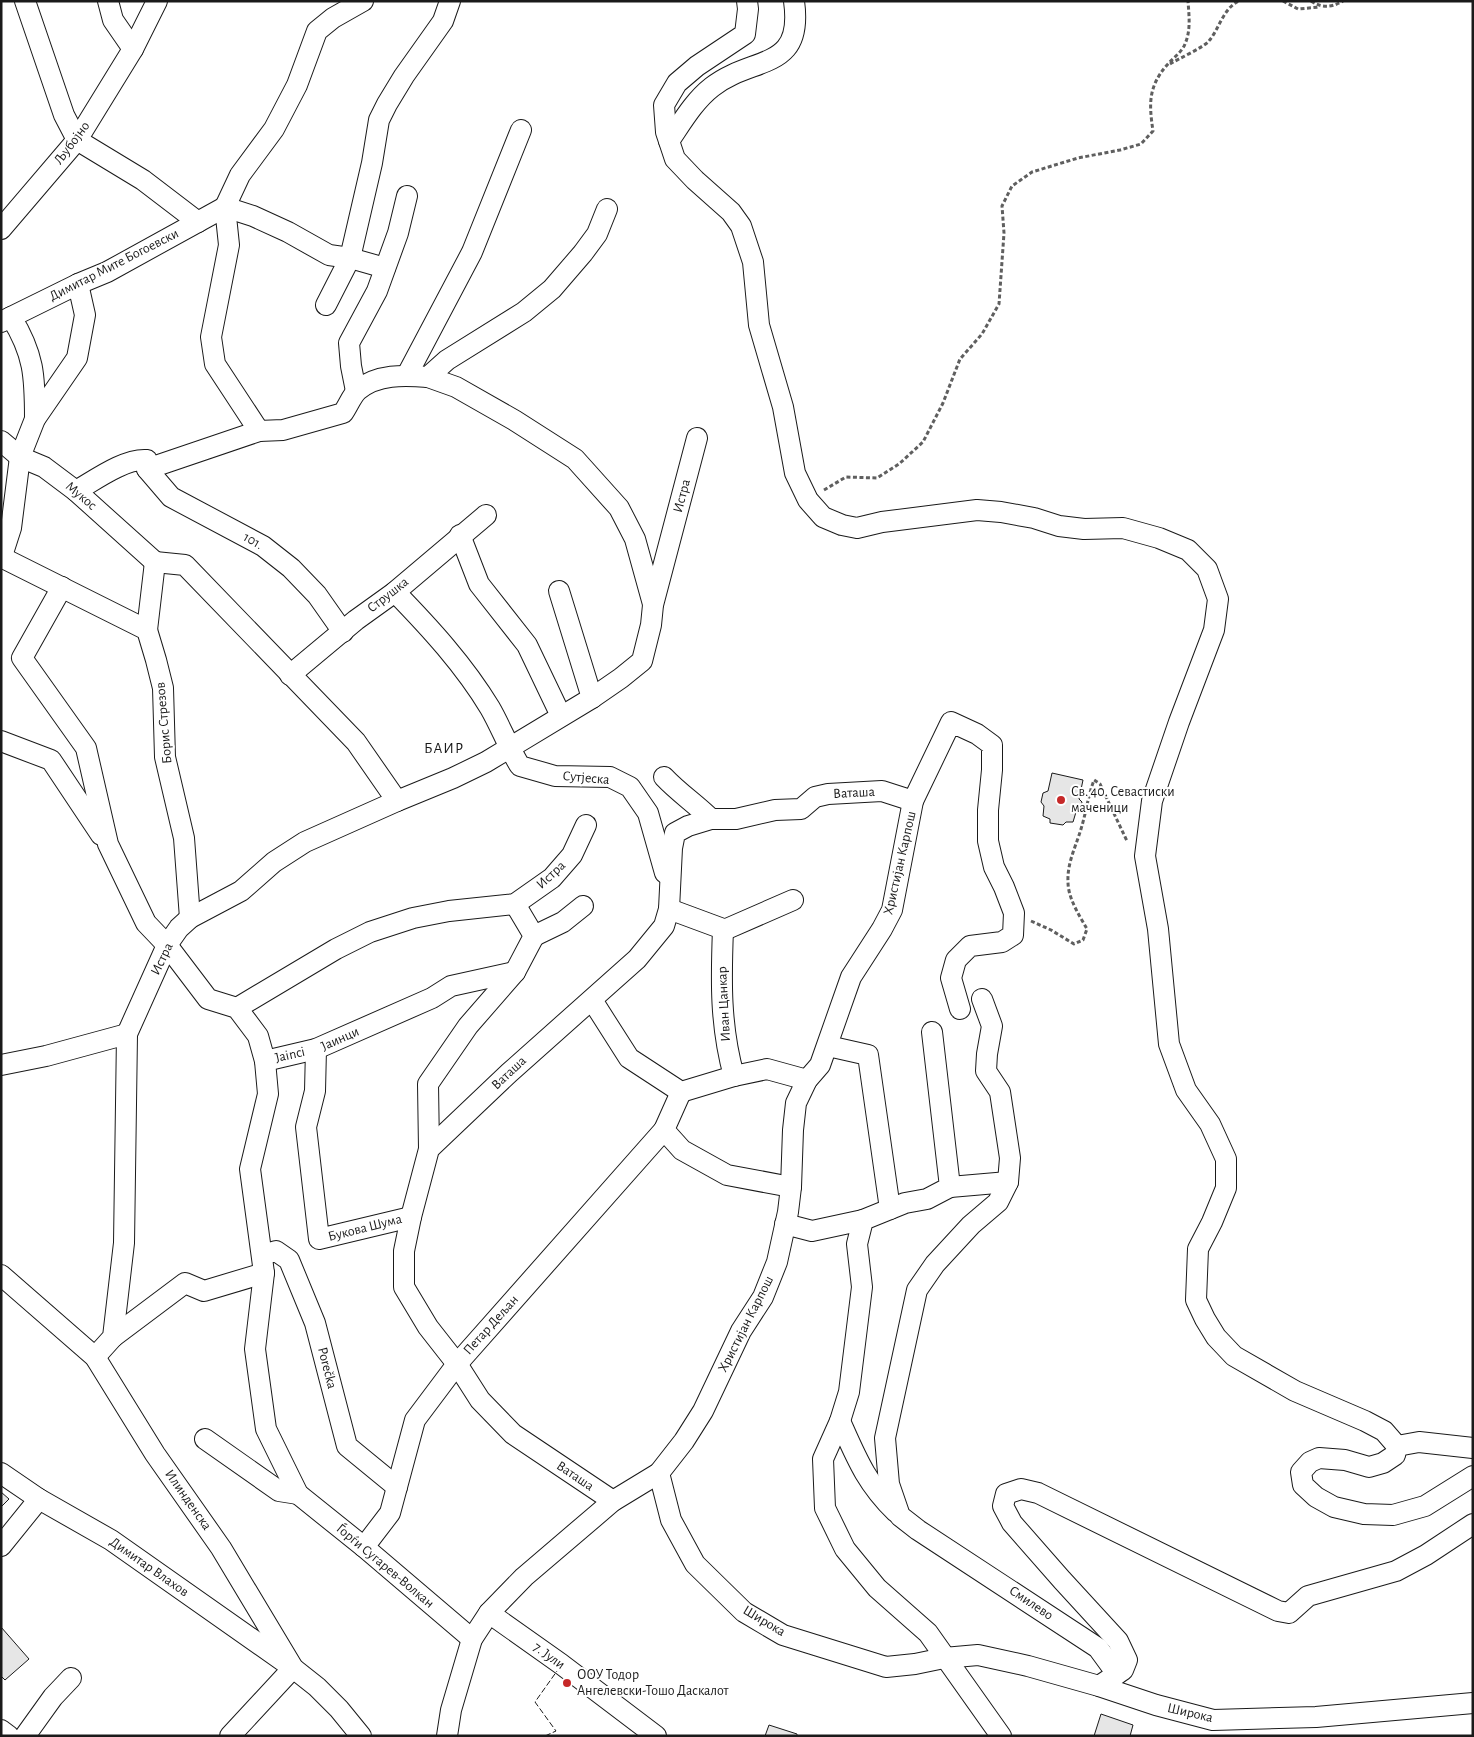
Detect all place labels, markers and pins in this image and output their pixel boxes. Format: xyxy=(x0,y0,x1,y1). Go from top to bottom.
place label: Св. 40. Севастиски маченици xyxy=(1071,785,1175,815)
marker: Св. 40. Севастиски маченици xyxy=(1055,794,1067,806)
place label: ООУ Тодор Ангелевски-Тошо Даскалот xyxy=(577,1668,730,1698)
marker: ООУ Тодор Ангелевски-Тошо Даскалот xyxy=(561,1677,573,1689)

